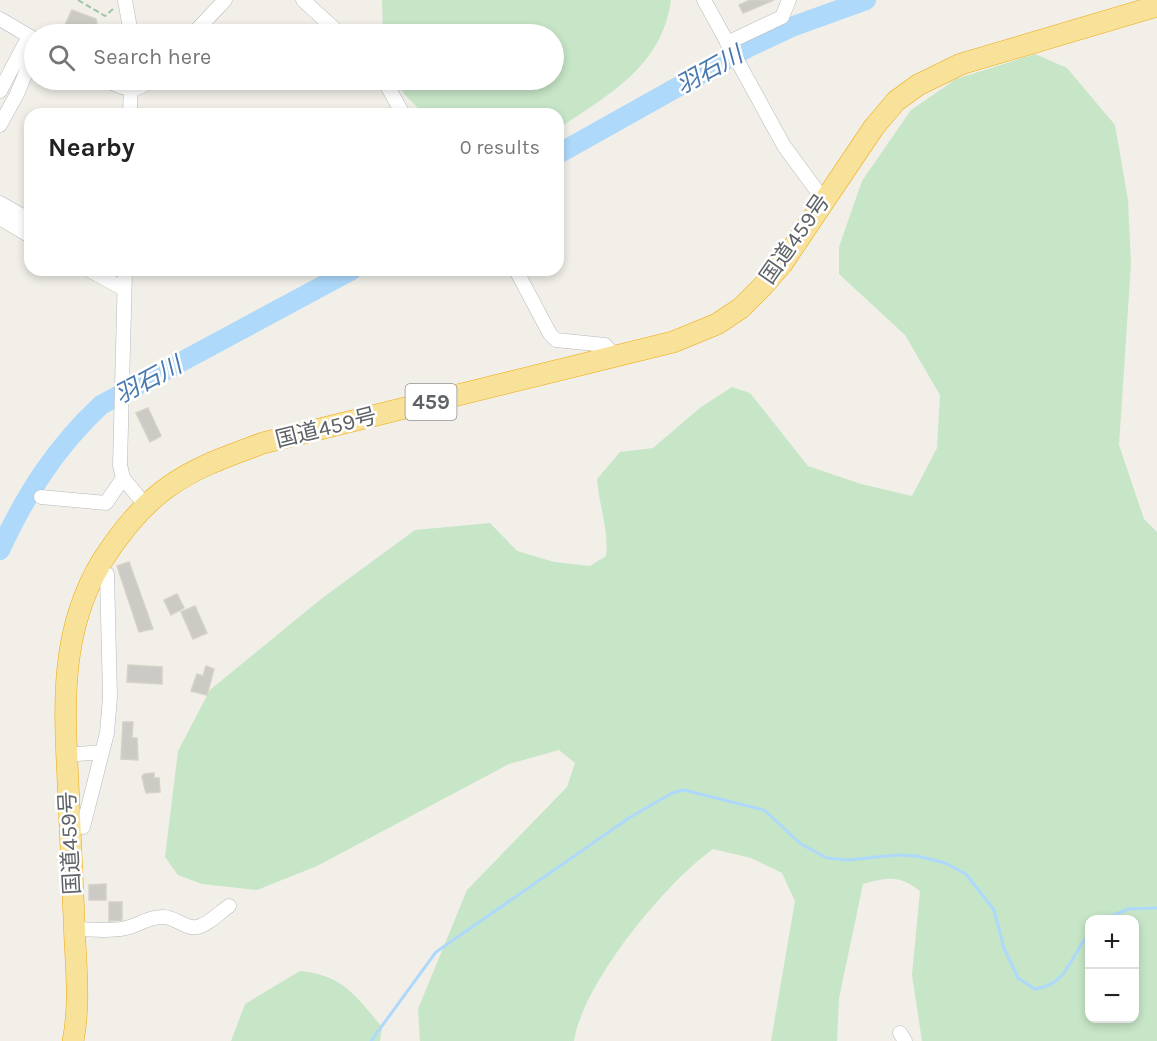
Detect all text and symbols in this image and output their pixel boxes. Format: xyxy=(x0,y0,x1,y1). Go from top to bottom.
search box xyxy=(24,24,564,90)
water label: 羽石川 xyxy=(671,39,750,100)
icon: search xyxy=(45,41,78,74)
text: Search here xyxy=(93,44,211,70)
text: Nearby xyxy=(48,132,135,163)
text: 0 results xyxy=(460,136,540,159)
street label: 国道459号 xyxy=(755,189,835,289)
water label: 羽石川 xyxy=(110,349,189,409)
road number: 459 xyxy=(406,384,456,420)
street label: 国道459号 xyxy=(273,403,379,453)
street label: 国道459号 xyxy=(54,791,86,895)
map controls xyxy=(1085,915,1139,1023)
button: + xyxy=(1085,915,1139,969)
button: − xyxy=(1085,969,1139,1023)

